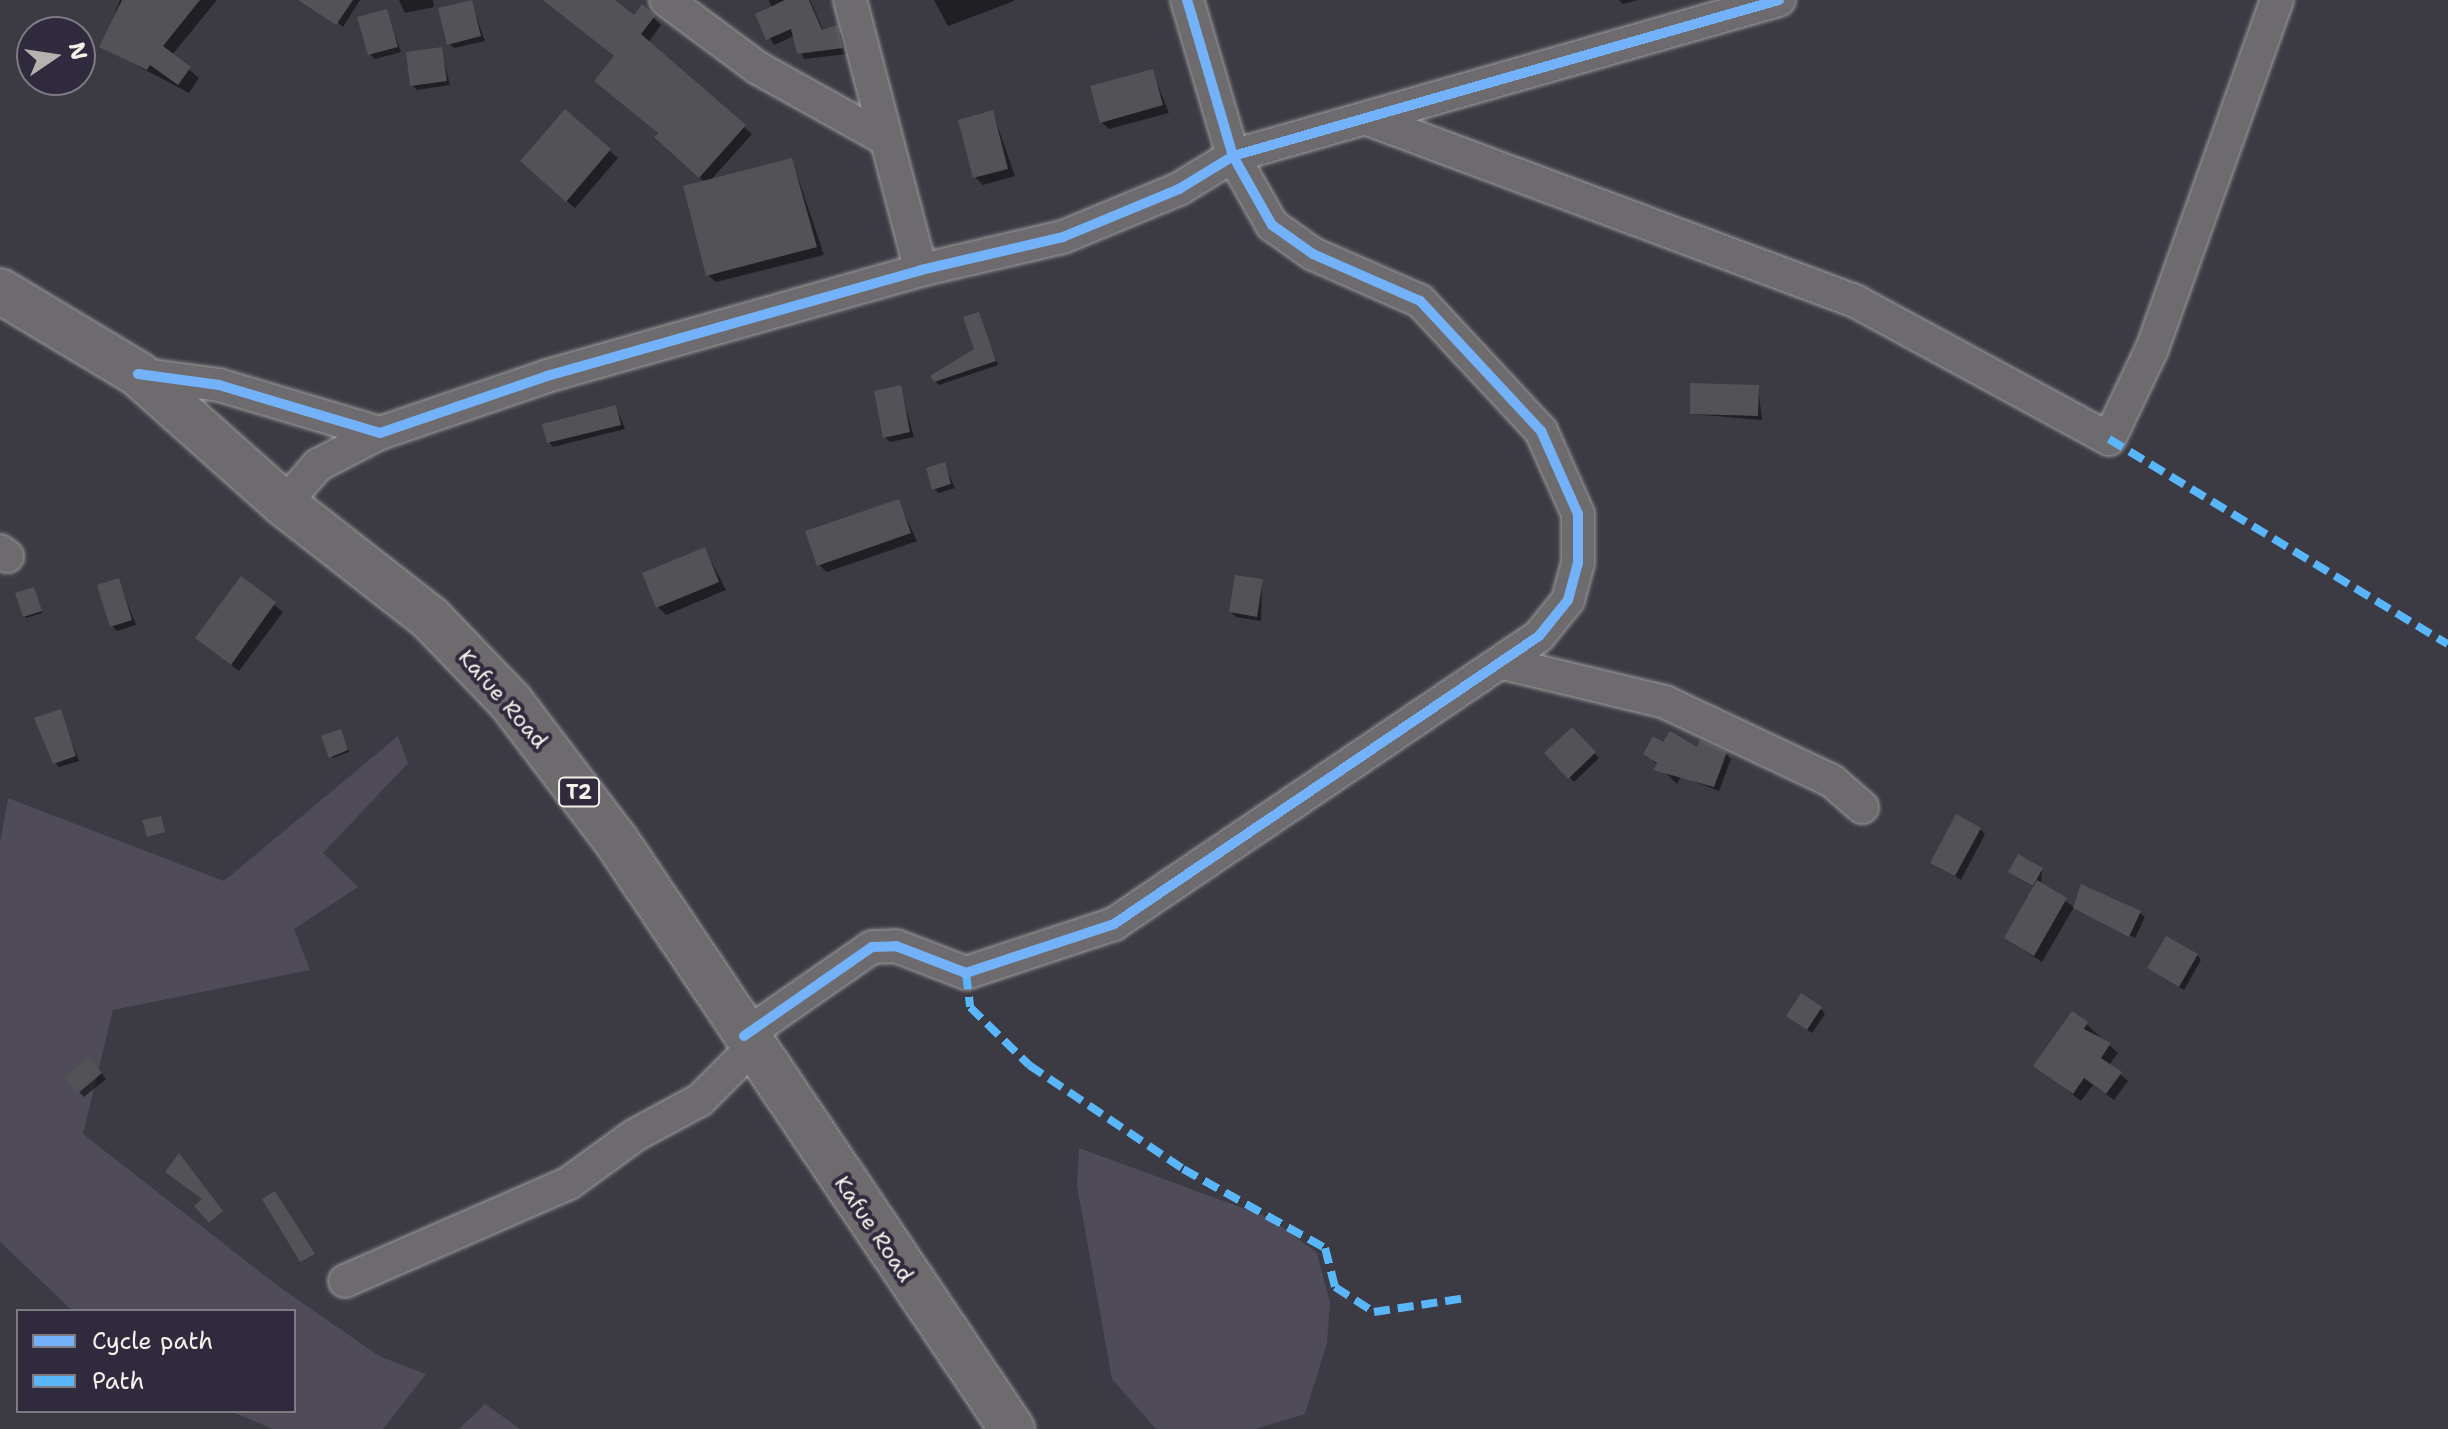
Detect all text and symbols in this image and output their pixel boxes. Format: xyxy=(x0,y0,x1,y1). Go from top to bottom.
north arrow xyxy=(16,16,96,96)
text: N xyxy=(62,39,94,63)
street label: Kafue Road xyxy=(453,644,553,754)
road number: T2 xyxy=(557,776,601,808)
street label: Kafue Road xyxy=(829,1171,919,1287)
legend xyxy=(16,1309,296,1413)
text: Cycle path xyxy=(92,1325,213,1357)
text: Path xyxy=(92,1365,144,1397)

